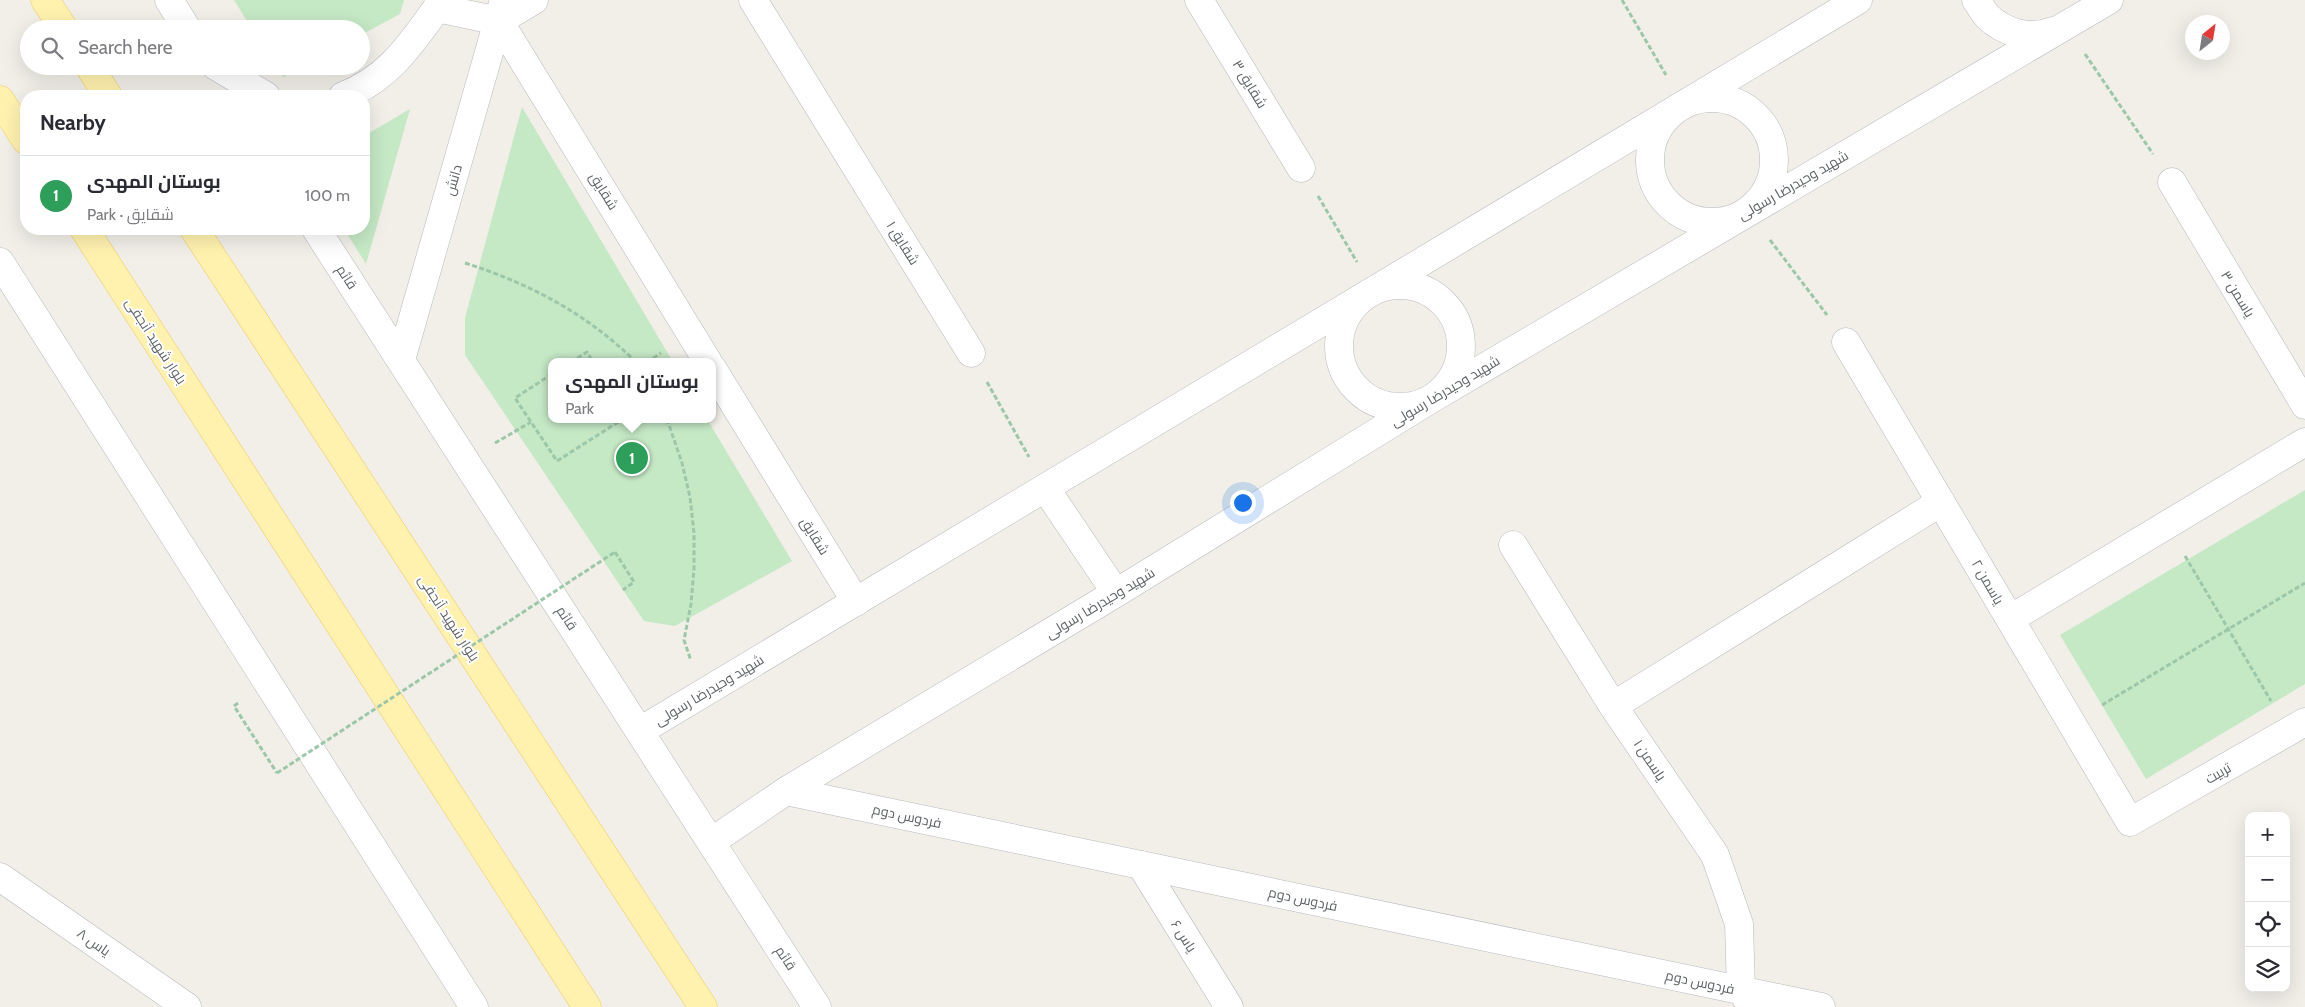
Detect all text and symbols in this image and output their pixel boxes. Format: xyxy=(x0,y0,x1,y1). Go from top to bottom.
north arrow xyxy=(2185,15,2230,60)
search box xyxy=(20,20,370,75)
icon: search xyxy=(38,34,66,62)
text: Search here xyxy=(78,36,172,59)
street label: شقایق ۳ xyxy=(1228,56,1272,112)
text: Nearby xyxy=(40,110,106,135)
street label: شهید وحیدرضا رسولی xyxy=(1735,146,1851,224)
street label: دانش xyxy=(440,162,466,198)
street label: شقایق xyxy=(586,169,622,213)
text: بوستان المهدی xyxy=(87,170,221,193)
text: 1 xyxy=(53,186,59,205)
text: 100 m xyxy=(305,186,350,205)
text: Park · شقایق xyxy=(87,205,174,224)
street label: شقایق ۱ xyxy=(883,218,923,268)
street label: قائم xyxy=(332,261,362,293)
street label: یاسمن ۳ xyxy=(2217,267,2259,321)
street label: بلوار شهید آنجفی xyxy=(121,294,191,388)
street label: شهید وحیدرضا رسولی xyxy=(1387,351,1503,431)
popup xyxy=(548,358,716,423)
text: بوستان المهدی xyxy=(565,370,699,393)
text: Park xyxy=(565,399,594,418)
pin: 1 xyxy=(616,439,648,477)
your location xyxy=(1230,490,1256,516)
street label: شقایق xyxy=(797,514,833,558)
street label: یاسمن ۲ xyxy=(1968,556,2008,608)
street label: شهید وحیدرضا رسولی xyxy=(1042,563,1158,643)
street label: بلوار شهید آنجفی xyxy=(414,571,484,665)
street label: قائم xyxy=(552,602,582,634)
street label: شهید وحیدرضا رسولی xyxy=(651,650,767,730)
street label: یاسمن ۱ xyxy=(1630,736,1671,784)
street label: تربیت xyxy=(2202,758,2235,788)
street label: فردوس دوم xyxy=(871,800,943,833)
map controls xyxy=(2245,812,2290,992)
button: + xyxy=(2245,812,2290,857)
button: − xyxy=(2245,857,2290,902)
street label: فردوس دوم xyxy=(1267,883,1339,916)
button: locate xyxy=(2245,902,2290,947)
street label: یاس ۶ xyxy=(1167,917,1201,956)
street label: یاس ۸ xyxy=(74,924,114,960)
street label: قائم xyxy=(771,942,801,974)
button: layers xyxy=(2245,947,2290,992)
street label: فردوس دوم xyxy=(1664,966,1736,999)

